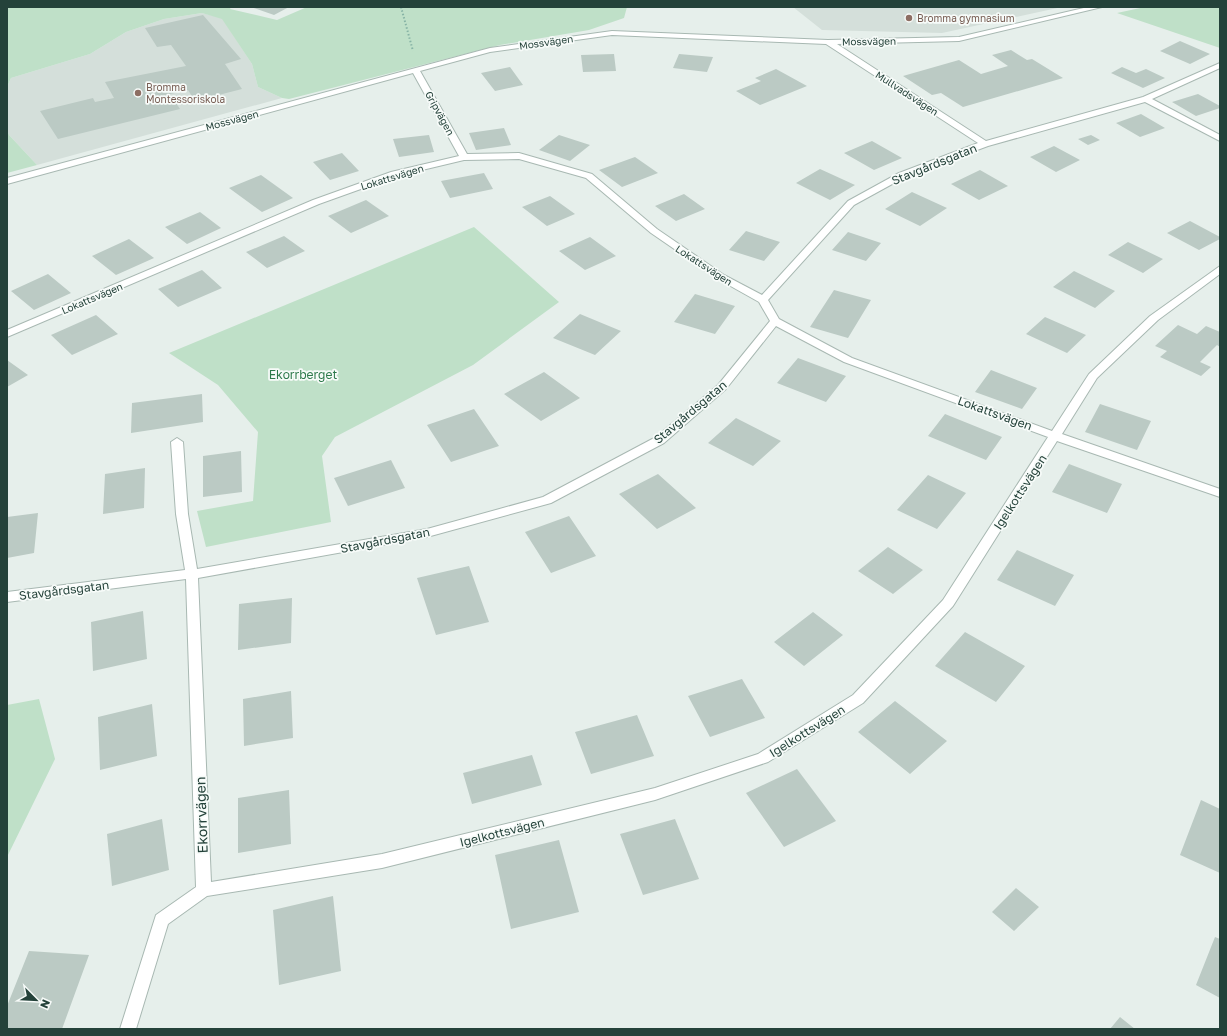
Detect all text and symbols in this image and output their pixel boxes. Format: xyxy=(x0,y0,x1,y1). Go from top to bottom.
place label: Bromma gymnasium xyxy=(917,12,1015,24)
marker: Bromma gymnasium xyxy=(904,13,914,23)
street label: Mossvägen xyxy=(518,32,574,52)
street label: Mossvägen xyxy=(842,35,896,47)
street label: Mullvadsvägen xyxy=(873,68,941,118)
place label: Bromma Montessoriskola xyxy=(146,81,225,105)
marker: Bromma Montessoriskola xyxy=(133,88,143,98)
street label: Gripvägen xyxy=(423,89,457,137)
street label: Mossvägen xyxy=(204,107,260,133)
street label: Stavgårdsgatan xyxy=(889,140,979,188)
street label: Lokattsvägen xyxy=(359,162,425,192)
street label: Lokattsvägen xyxy=(673,242,735,288)
street label: Lokattsvägen xyxy=(60,280,124,316)
park label: Ekorrberget xyxy=(269,367,337,382)
street label: Stavgårdsgatan xyxy=(650,377,730,447)
street label: Lokattsvägen xyxy=(956,393,1034,433)
street label: Igelkottsvägen xyxy=(990,452,1050,532)
street label: Stavgårdsgatan xyxy=(339,524,431,556)
street label: Stavgårdsgatan xyxy=(18,577,110,603)
street label: Igelkottsvägen xyxy=(766,702,848,760)
street label: Ekorrvägen xyxy=(191,776,211,854)
street label: Igelkottsvägen xyxy=(458,814,546,850)
north arrow xyxy=(16,980,56,1020)
text: N xyxy=(38,998,53,1011)

